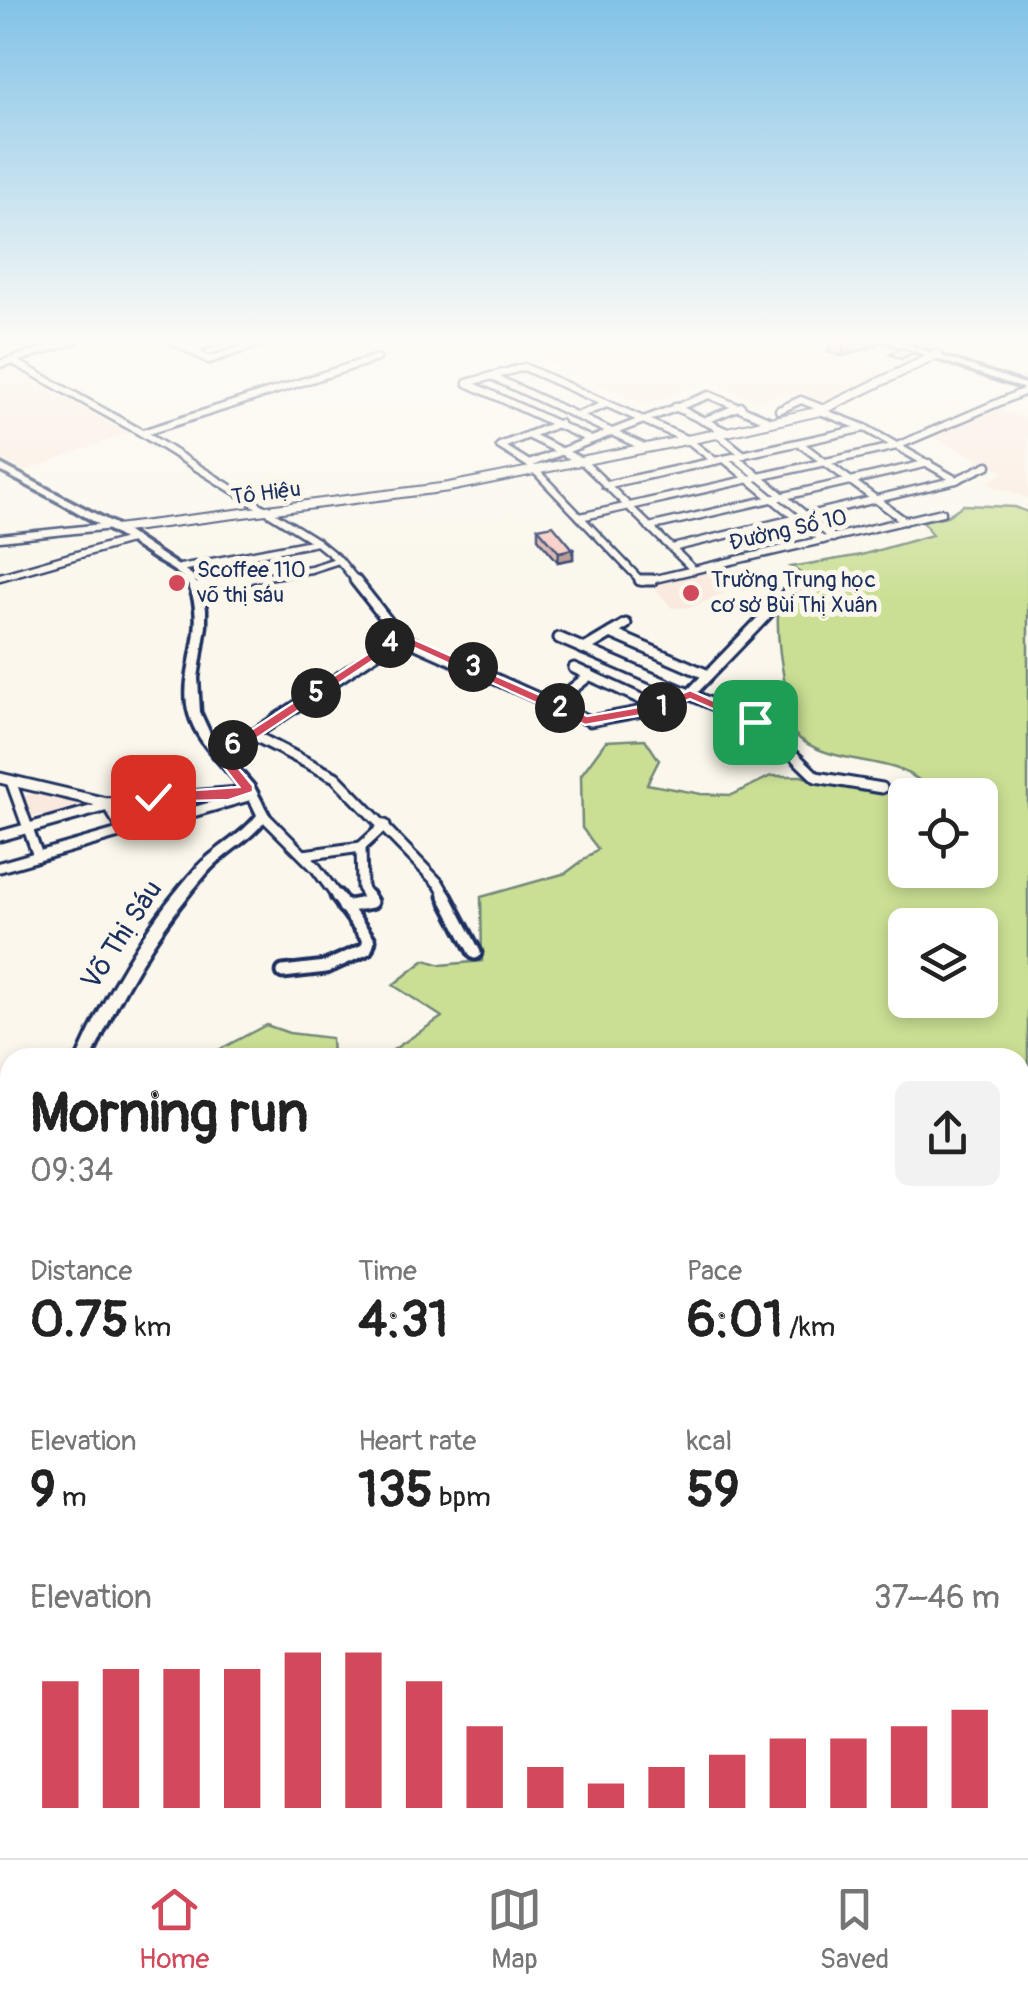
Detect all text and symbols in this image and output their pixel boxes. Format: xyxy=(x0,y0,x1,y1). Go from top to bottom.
street label: Tô Hiệu xyxy=(230,475,302,511)
street label: Đường Số 10 xyxy=(726,503,850,557)
place label: Scoffee 110 võ thị sáu xyxy=(196,556,306,609)
place label: Trường Trung học cơ sở Bùi Thị Xuân xyxy=(711,566,877,619)
marker: Scoffee 110 võ thị sáu xyxy=(166,572,188,594)
marker: Trường Trung học cơ sở Bùi Thị Xuân xyxy=(680,582,702,604)
pin: 4 xyxy=(365,618,415,668)
text: 4 xyxy=(382,625,398,660)
pin: 3 xyxy=(448,642,498,692)
text: 3 xyxy=(465,649,481,684)
pin: 5 xyxy=(291,668,341,718)
text: 5 xyxy=(308,675,324,710)
pin xyxy=(713,680,798,765)
pin: 1 xyxy=(637,682,687,732)
pin: 2 xyxy=(535,683,585,733)
text: 1 xyxy=(657,689,667,724)
text: 2 xyxy=(552,690,568,725)
icon: arrive xyxy=(728,695,783,750)
pin: 6 xyxy=(208,720,258,770)
text: 6 xyxy=(225,727,241,762)
pin xyxy=(111,755,196,840)
icon: check xyxy=(126,770,181,825)
map controls xyxy=(888,778,998,1018)
button: locate xyxy=(888,778,998,888)
street label: Võ Thị Sáu xyxy=(74,874,170,996)
button: layers xyxy=(888,908,998,1018)
text: Morning run xyxy=(30,1079,308,1148)
button: share xyxy=(895,1081,1000,1186)
text: 09:34 xyxy=(30,1151,113,1191)
text: Distance xyxy=(30,1254,132,1289)
text: Time xyxy=(358,1254,417,1289)
text: Pace xyxy=(687,1254,742,1289)
text: 0.75 xyxy=(30,1289,129,1352)
text: 4:31 xyxy=(358,1289,448,1352)
text: 6:01 xyxy=(687,1289,783,1352)
text: km xyxy=(129,1310,171,1345)
text: /km xyxy=(783,1310,835,1345)
text: Elevation xyxy=(30,1424,137,1459)
text: Heart rate xyxy=(358,1424,476,1459)
text: kcal xyxy=(687,1424,732,1459)
text: 9 xyxy=(30,1459,56,1522)
text: 135 xyxy=(358,1459,433,1522)
text: 59 xyxy=(687,1459,740,1522)
text: m xyxy=(56,1480,87,1515)
text: bpm xyxy=(433,1480,491,1515)
text: Elevation xyxy=(30,1578,152,1618)
text: 37–46 m xyxy=(874,1578,1000,1618)
tab: Home xyxy=(139,1882,209,1977)
tab: Map xyxy=(487,1882,542,1977)
tab: Saved xyxy=(820,1882,889,1977)

